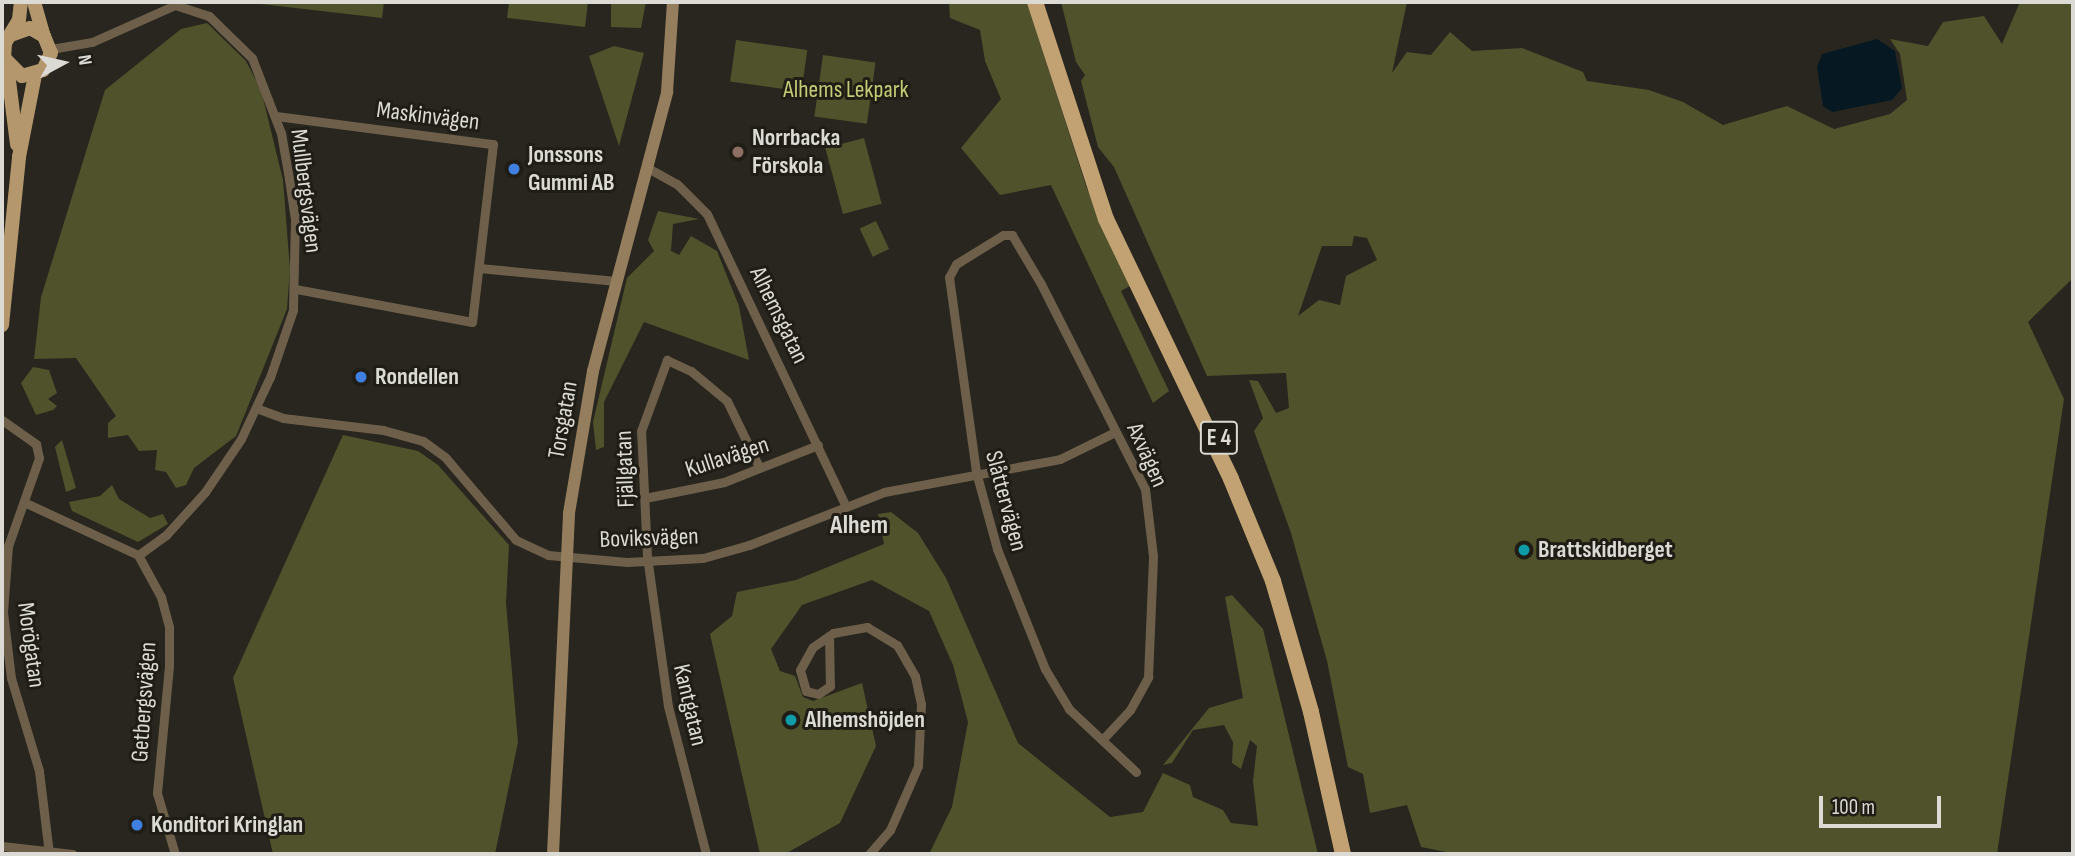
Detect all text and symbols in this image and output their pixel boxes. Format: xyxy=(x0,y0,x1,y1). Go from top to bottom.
north arrow xyxy=(28,28,98,98)
text: N xyxy=(72,53,96,67)
park label: Alhems Lekpark xyxy=(783,76,909,104)
street label: Maskinvägen xyxy=(375,95,481,137)
place label: Norrbacka Förskola xyxy=(752,124,840,180)
street label: Mullbergsvägen xyxy=(284,127,328,255)
place label: Jonssons Gummi AB xyxy=(528,141,614,197)
marker: Norrbacka Förskola xyxy=(730,144,746,160)
marker: Jonssons Gummi AB xyxy=(506,161,522,177)
street label: Alhemsgatan xyxy=(743,262,815,368)
place label: Rondellen xyxy=(375,363,459,391)
marker: Rondellen xyxy=(353,369,369,385)
street label: Torsgatan xyxy=(542,379,584,461)
street label: Axvägen xyxy=(1120,418,1174,492)
road number: E 4 xyxy=(1200,418,1238,458)
street label: Fjällgatan xyxy=(609,430,641,508)
street label: Kullavägen xyxy=(682,430,772,484)
street label: Slåttervägen xyxy=(979,448,1033,554)
district label: Alhem xyxy=(830,510,888,542)
street label: Boviksvägen xyxy=(599,522,699,554)
place label: Brattskidberget xyxy=(1538,536,1673,564)
marker: Brattskidberget xyxy=(1516,542,1532,558)
street label: Morögatan xyxy=(11,601,51,689)
street label: Getbergsvägen xyxy=(125,641,163,763)
street label: Kantgatan xyxy=(667,661,713,749)
place label: Alhemshöjden xyxy=(805,706,925,734)
marker: Alhemshöjden xyxy=(783,712,799,728)
scale bar xyxy=(1823,782,1946,826)
text: 100 m xyxy=(1832,795,1875,820)
place label: Konditori Kringlan xyxy=(151,811,303,839)
marker: Konditori Kringlan xyxy=(129,817,145,833)

